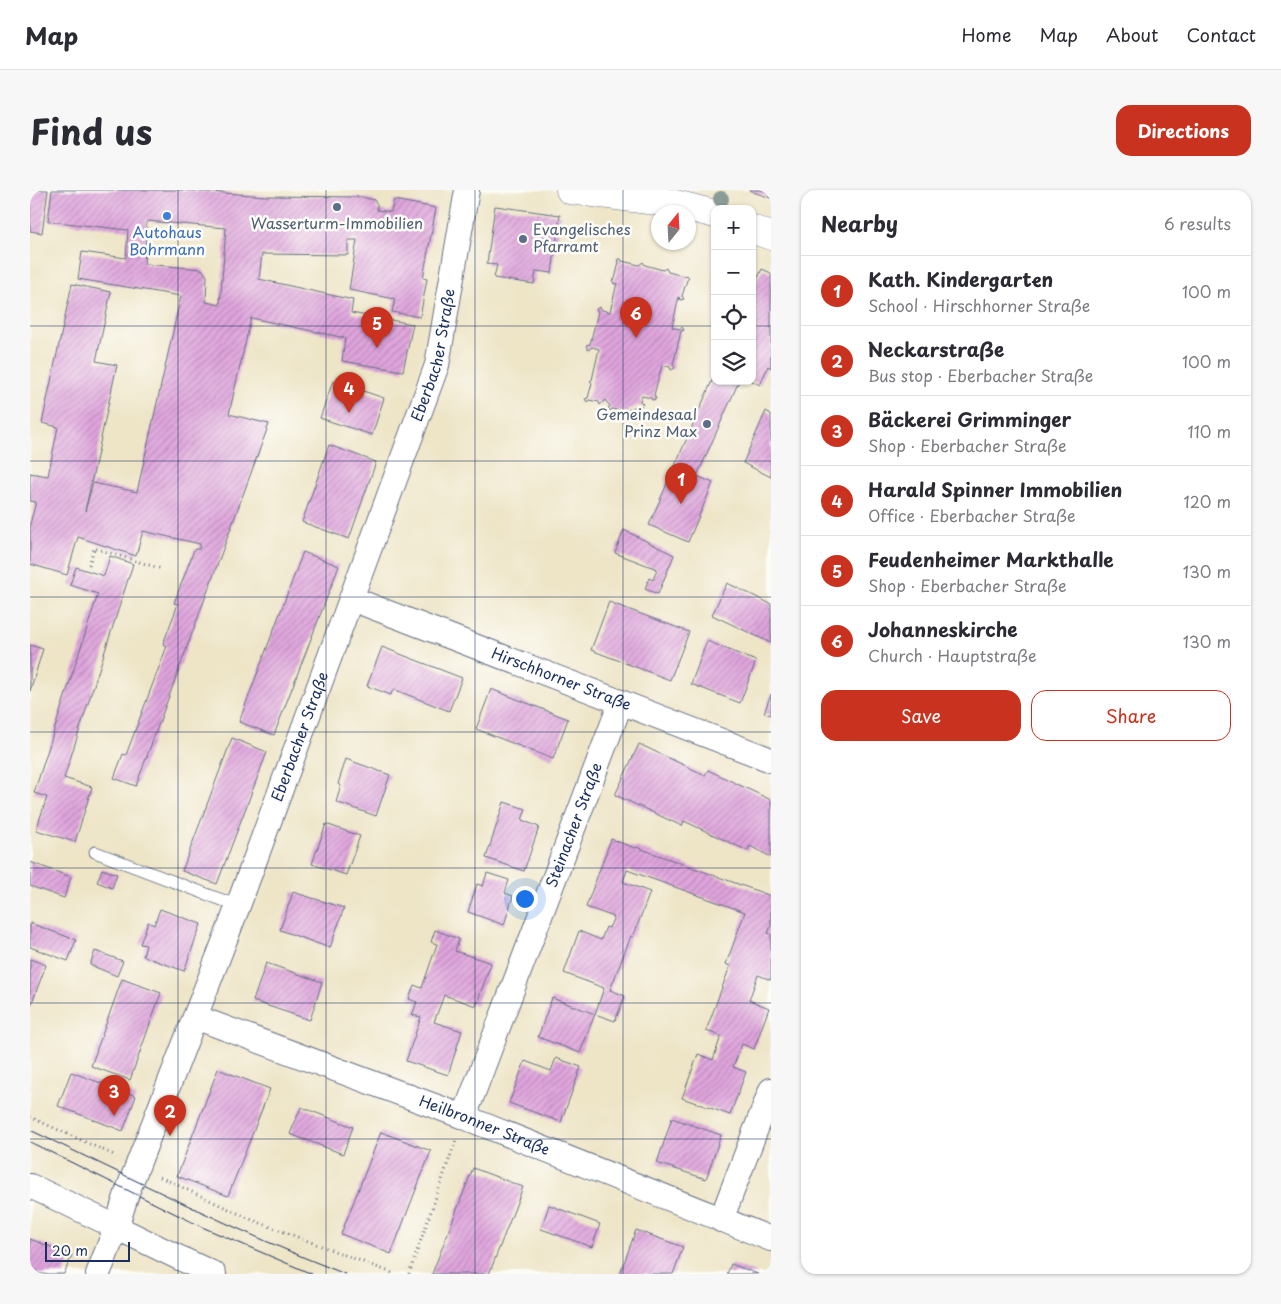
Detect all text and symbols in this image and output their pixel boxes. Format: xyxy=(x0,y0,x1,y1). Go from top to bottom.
text: Map xyxy=(25,17,78,53)
text: Home xyxy=(961,21,1011,48)
text: Map xyxy=(1039,21,1078,48)
text: About xyxy=(1106,21,1158,48)
text: Contact xyxy=(1186,21,1256,48)
text: Find us xyxy=(30,104,152,157)
button: Directions xyxy=(1116,105,1251,156)
marker: Wasserturm-Immobilien xyxy=(331,201,343,213)
north arrow xyxy=(651,205,696,250)
map controls xyxy=(711,205,756,385)
button: + xyxy=(711,205,756,250)
text: Nearby xyxy=(821,207,898,239)
marker: Autohaus Bohrmann xyxy=(161,210,173,222)
place label: Wasserturm-Immobilien xyxy=(251,211,423,234)
text: 6 results xyxy=(1164,211,1231,235)
place label: Evangelisches Pfarramt xyxy=(533,217,631,257)
place label: Autohaus Bohrmann xyxy=(129,220,205,260)
marker: Evangelisches Pfarramt xyxy=(517,233,529,245)
button: − xyxy=(711,250,756,295)
text: Kath. Kindergarten xyxy=(868,265,1053,293)
text: 1 xyxy=(833,279,841,303)
text: 100 m xyxy=(1182,279,1231,303)
street label: Eberbacher Straße xyxy=(404,287,460,424)
text: School · Hirschhorner Straße xyxy=(868,293,1090,317)
button: locate xyxy=(711,295,756,340)
pin: 6 xyxy=(620,297,652,338)
pin: 5 xyxy=(361,307,393,348)
text: Neckarstraße xyxy=(868,335,1004,363)
button: layers xyxy=(711,340,756,385)
text: 2 xyxy=(831,349,843,373)
text: 100 m xyxy=(1182,349,1231,373)
text: Bus stop · Eberbacher Straße xyxy=(868,363,1093,387)
pin: 4 xyxy=(333,372,365,413)
place label: Gemeindesaal Prinz Max xyxy=(596,402,697,442)
text: Bäckerei Grimminger xyxy=(868,405,1071,433)
marker: Gemeindesaal Prinz Max xyxy=(701,418,713,430)
text: 3 xyxy=(832,419,842,443)
text: 110 m xyxy=(1188,419,1231,443)
text: Shop · Eberbacher Straße xyxy=(868,433,1066,457)
pin: 1 xyxy=(665,463,697,504)
text: Harald Spinner Immobilien xyxy=(868,475,1122,503)
text: 4 xyxy=(832,489,842,513)
text: 120 m xyxy=(1184,489,1231,513)
text: Office · Eberbacher Straße xyxy=(868,503,1076,527)
text: Feudenheimer Markthalle xyxy=(868,545,1114,573)
text: 5 xyxy=(832,559,842,583)
text: 130 m xyxy=(1183,559,1231,583)
text: Shop · Eberbacher Straße xyxy=(868,573,1066,597)
text: Johanneskirche xyxy=(868,615,1018,643)
text: 6 xyxy=(831,629,843,653)
text: 130 m xyxy=(1183,629,1231,653)
street label: Hirschhorner Straße xyxy=(488,641,635,715)
text: Church · Hauptstraße xyxy=(868,643,1037,667)
street label: Eberbacher Straße xyxy=(264,668,333,805)
button: Save xyxy=(821,690,1021,741)
button: Share xyxy=(1031,690,1231,741)
street label: Steinacher Straße xyxy=(539,759,607,890)
your location xyxy=(512,886,538,912)
pin: 3 xyxy=(98,1075,130,1116)
street label: Heilbronner Straße xyxy=(416,1088,554,1160)
pin: 2 xyxy=(154,1095,186,1136)
scale bar xyxy=(45,1239,130,1262)
text: 20 m xyxy=(52,1240,88,1261)

